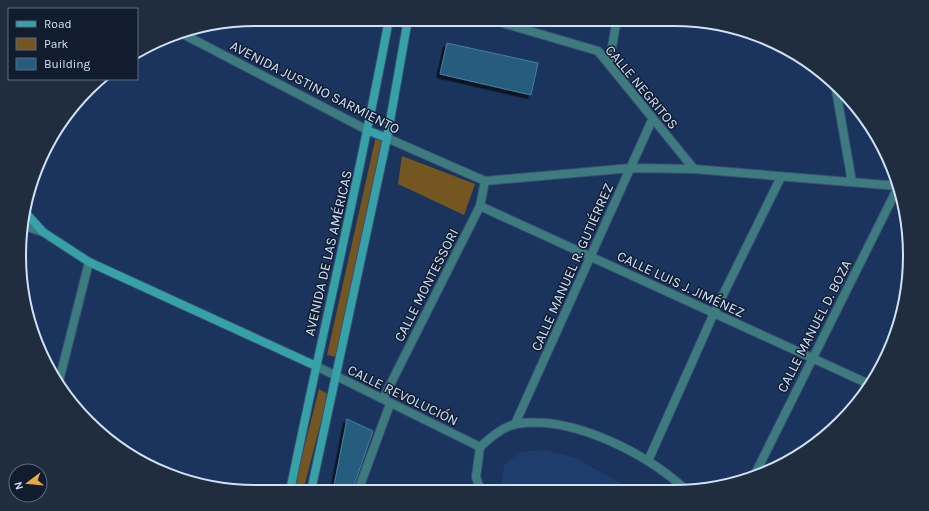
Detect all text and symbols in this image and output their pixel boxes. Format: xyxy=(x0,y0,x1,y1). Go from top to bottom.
legend xyxy=(8,8,138,80)
text: Road xyxy=(44,17,72,31)
text: Park xyxy=(44,37,69,51)
street label: AVENIDA JUSTINO SARMIENTO xyxy=(227,37,402,138)
street label: CALLE NEGRITOS xyxy=(602,42,682,133)
text: Building xyxy=(44,57,91,71)
street label: AVENIDA DE LAS AMÉRICAS xyxy=(300,168,356,338)
street label: CALLE MANUEL R. GUTIÉRREZ xyxy=(527,180,617,354)
street label: CALLE MONTESSORI xyxy=(391,226,462,345)
street label: CALLE LUIS J. JIMÉNEZ xyxy=(614,247,748,321)
street label: CALLE MANUEL D. BOZA xyxy=(774,257,855,395)
street label: CALLE REVOLUCIÓN xyxy=(345,361,461,430)
north arrow xyxy=(8,463,48,503)
text: N xyxy=(12,480,26,491)

